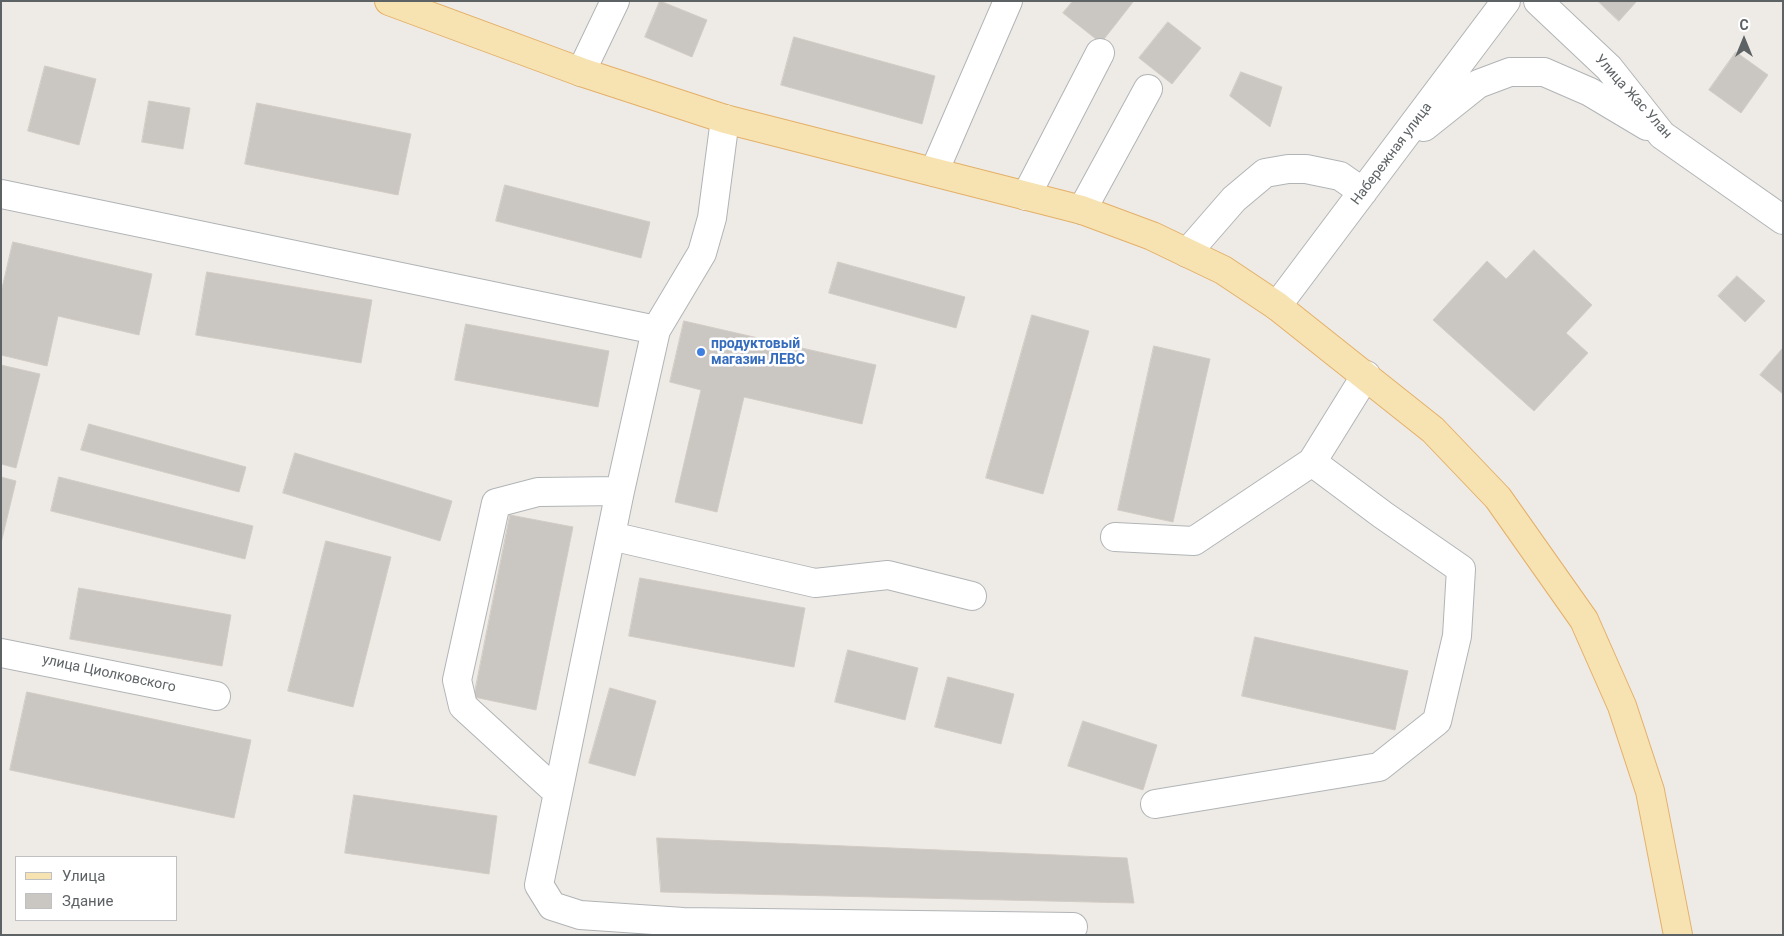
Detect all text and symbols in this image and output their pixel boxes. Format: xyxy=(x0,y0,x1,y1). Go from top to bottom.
north arrow xyxy=(1719,15,1769,65)
text: С xyxy=(1739,17,1749,33)
street label: Улица Жас Улан xyxy=(1591,52,1675,142)
street label: Набережная улица xyxy=(1348,99,1436,209)
place label: продуктовый магазин ЛЕВС xyxy=(711,336,805,368)
marker: продуктовый магазин ЛЕВС xyxy=(695,346,707,358)
street label: улица Циолковского xyxy=(41,652,177,696)
legend xyxy=(15,856,178,921)
text: Улица xyxy=(62,867,105,885)
text: Здание xyxy=(62,892,113,910)

